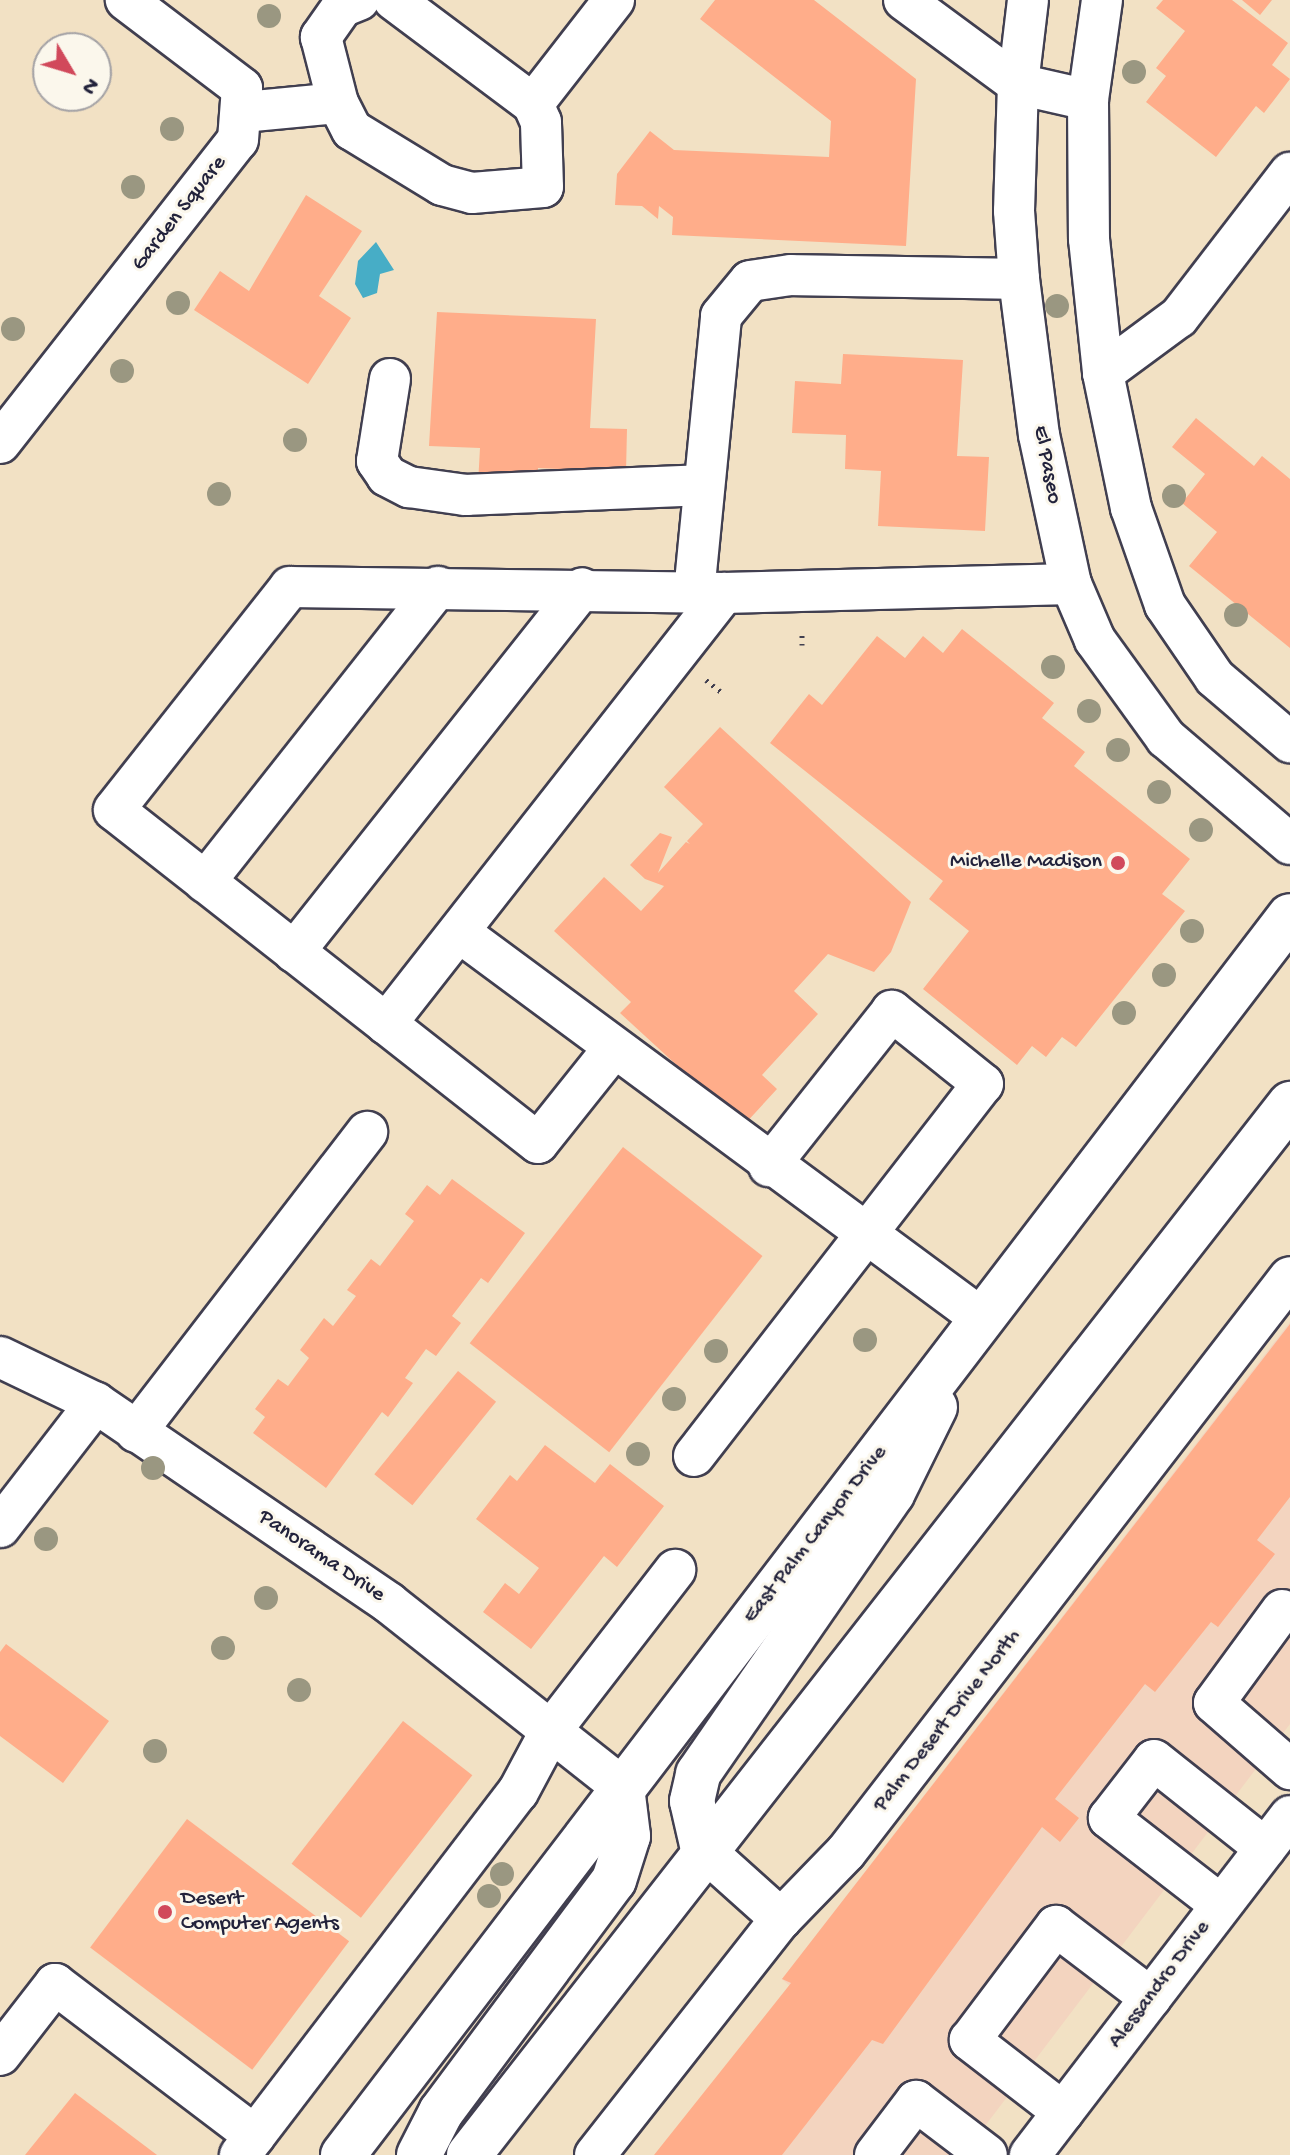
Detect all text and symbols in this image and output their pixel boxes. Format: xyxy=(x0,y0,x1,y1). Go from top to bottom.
north arrow xyxy=(32,32,112,112)
text: N xyxy=(75,72,104,99)
street label: Garden Square xyxy=(127,151,233,277)
street label: El Paseo xyxy=(1026,424,1066,506)
place label: Michelle Madison xyxy=(950,850,1102,876)
marker: Michelle Madison xyxy=(1109,854,1127,872)
street label: East Palm Canyon Drive xyxy=(738,1441,894,1629)
street label: Panorama Drive xyxy=(253,1505,389,1609)
street label: Palm Desert Drive North xyxy=(868,1624,1028,1818)
place label: Desert Computer Agents xyxy=(181,1886,339,1938)
marker: Desert Computer Agents xyxy=(156,1903,174,1921)
street label: Alessandro Drive xyxy=(1103,1916,1217,2054)

